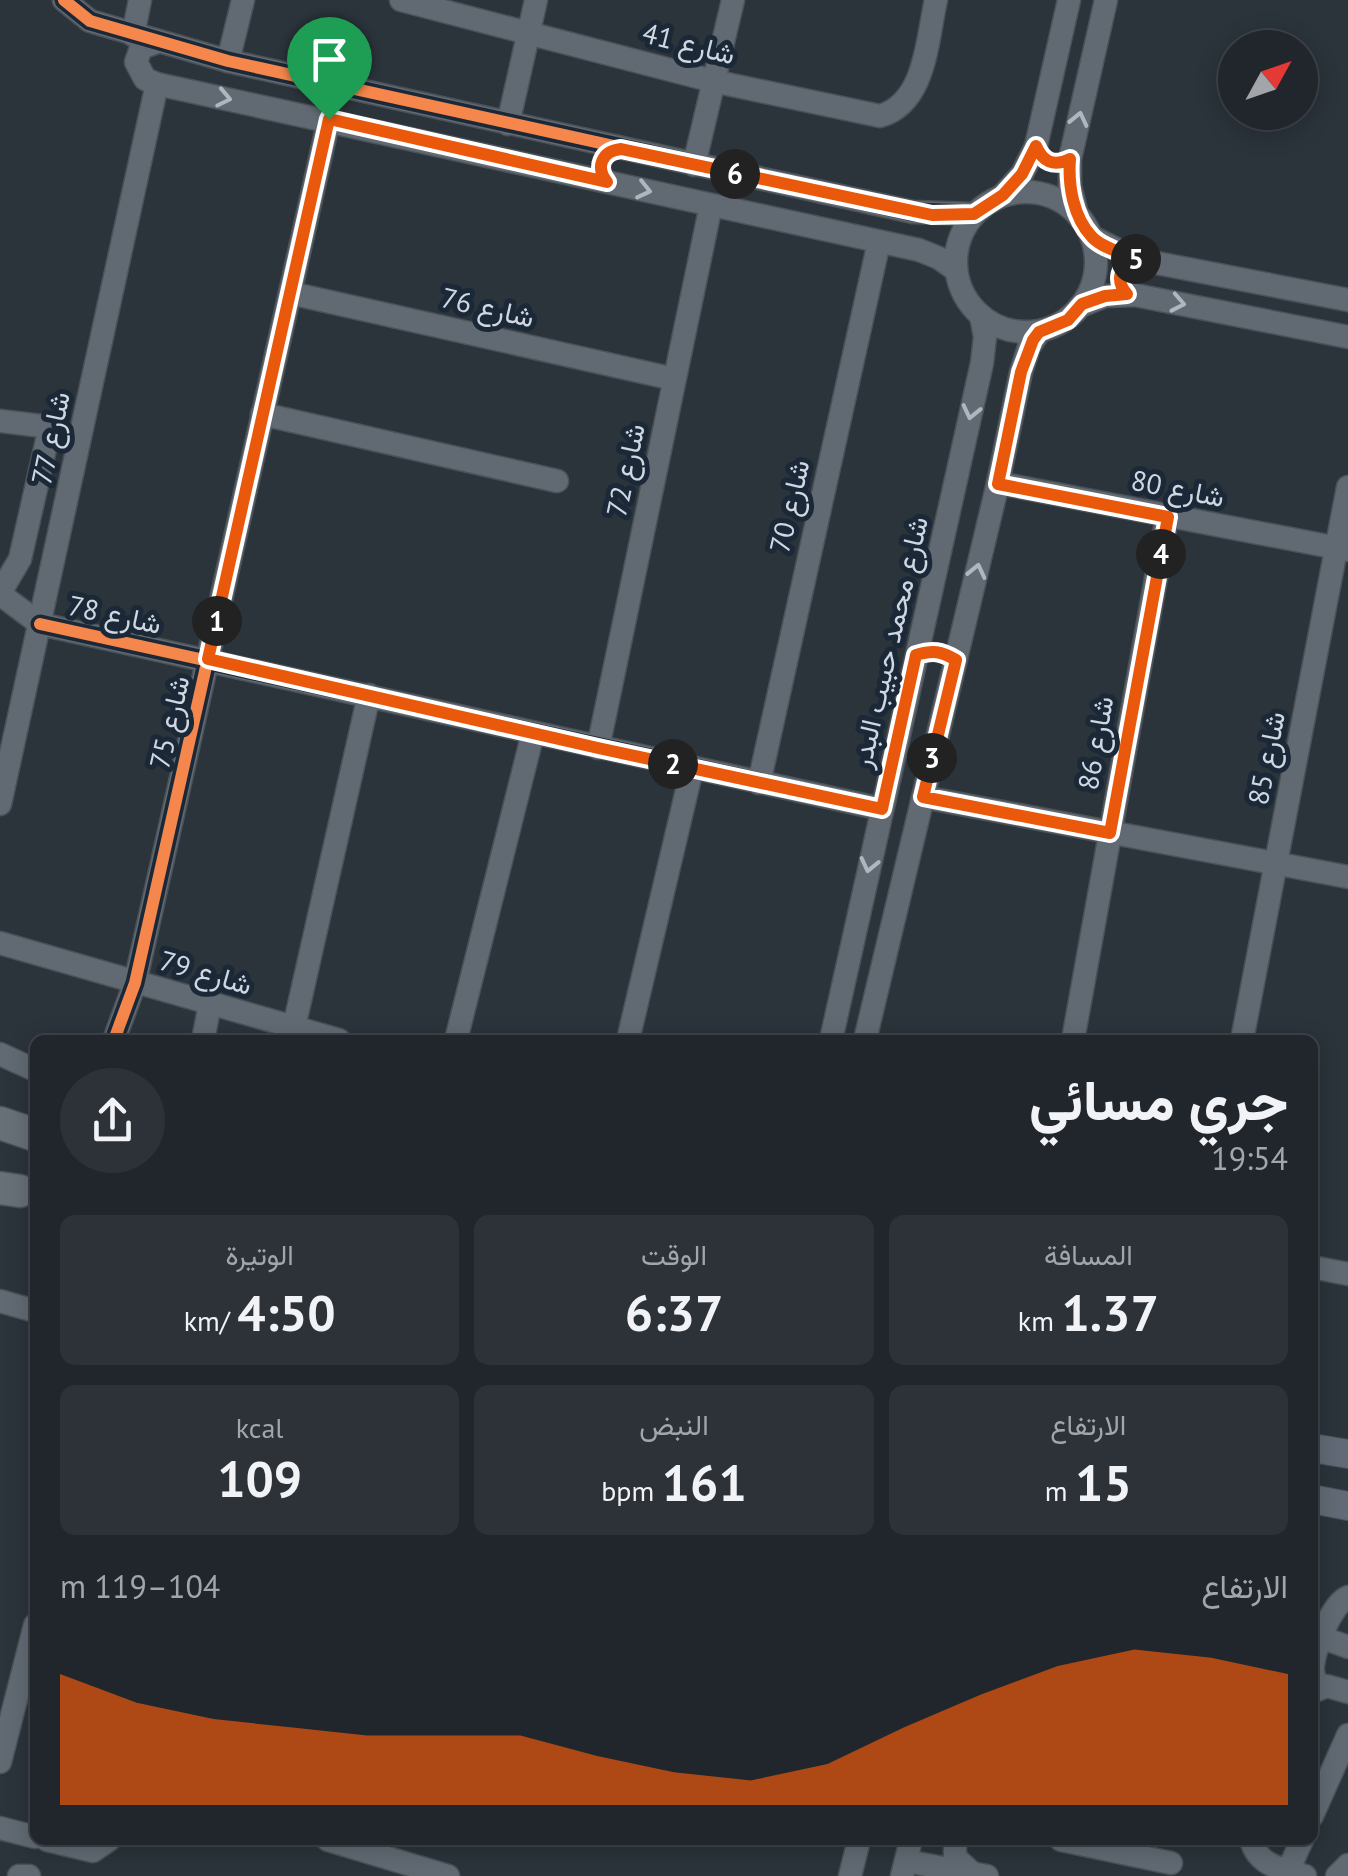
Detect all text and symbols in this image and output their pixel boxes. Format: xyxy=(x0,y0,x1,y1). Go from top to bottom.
street label: شارع 41 xyxy=(639,14,739,73)
pin xyxy=(287,17,372,120)
north arrow xyxy=(1218,30,1318,130)
map controls xyxy=(1218,30,1318,130)
icon: arrive xyxy=(302,32,357,87)
one-way arrow xyxy=(215,86,232,107)
one-way arrow xyxy=(1067,111,1088,128)
pin: 6 xyxy=(710,149,760,199)
text: 6 xyxy=(727,155,743,192)
one-way arrow xyxy=(635,178,652,199)
pin: 5 xyxy=(1111,234,1161,284)
text: 5 xyxy=(1128,240,1144,277)
street label: شارع 76 xyxy=(438,278,538,337)
one-way arrow xyxy=(1169,291,1186,312)
street label: شارع 77 xyxy=(22,388,79,488)
one-way arrow xyxy=(962,403,983,420)
street label: شارع 72 xyxy=(597,420,654,520)
street label: شارع 70 xyxy=(760,456,819,556)
street label: شارع 80 xyxy=(1128,461,1228,516)
street label: شارع محمد حبيب البدر xyxy=(842,513,937,773)
pin: 4 xyxy=(1136,529,1186,579)
text: 4 xyxy=(1153,535,1169,572)
one-way arrow xyxy=(965,563,986,580)
street label: شارع 78 xyxy=(65,586,165,643)
pin: 1 xyxy=(192,596,242,646)
text: 1 xyxy=(209,602,225,639)
street label: شارع 75 xyxy=(140,672,199,772)
street label: شارع 86 xyxy=(1069,693,1122,793)
street label: شارع 85 xyxy=(1239,708,1294,808)
pin: 3 xyxy=(907,733,957,783)
pin: 2 xyxy=(648,739,698,789)
text: 3 xyxy=(924,739,940,776)
text: 2 xyxy=(665,745,681,782)
one-way arrow xyxy=(860,856,881,873)
street label: شارع 79 xyxy=(155,941,256,1004)
text: جري مسائي xyxy=(1029,1064,1288,1135)
button: share xyxy=(60,1068,165,1173)
text: 19:54 xyxy=(1211,1137,1288,1179)
text: الوتيرة xyxy=(225,1236,294,1273)
text: الوقت xyxy=(641,1236,707,1273)
text: المسافة xyxy=(1044,1236,1133,1273)
text: 4:50 xyxy=(237,1280,336,1345)
text: 6:37 xyxy=(625,1280,723,1345)
text: 1.37 xyxy=(1061,1280,1159,1345)
text: /km xyxy=(184,1302,237,1339)
text: km xyxy=(1018,1302,1061,1339)
text: النبض xyxy=(639,1406,709,1443)
text: الارتفاع xyxy=(1050,1406,1126,1443)
text: kcal xyxy=(236,1409,284,1446)
text: 109 xyxy=(217,1446,302,1511)
text: 161 xyxy=(662,1450,747,1515)
text: 15 xyxy=(1075,1450,1132,1515)
text: bpm xyxy=(601,1472,662,1509)
text: m xyxy=(1045,1472,1075,1509)
text: 104–119 m xyxy=(60,1565,220,1607)
text: الارتفاع xyxy=(1201,1565,1288,1607)

